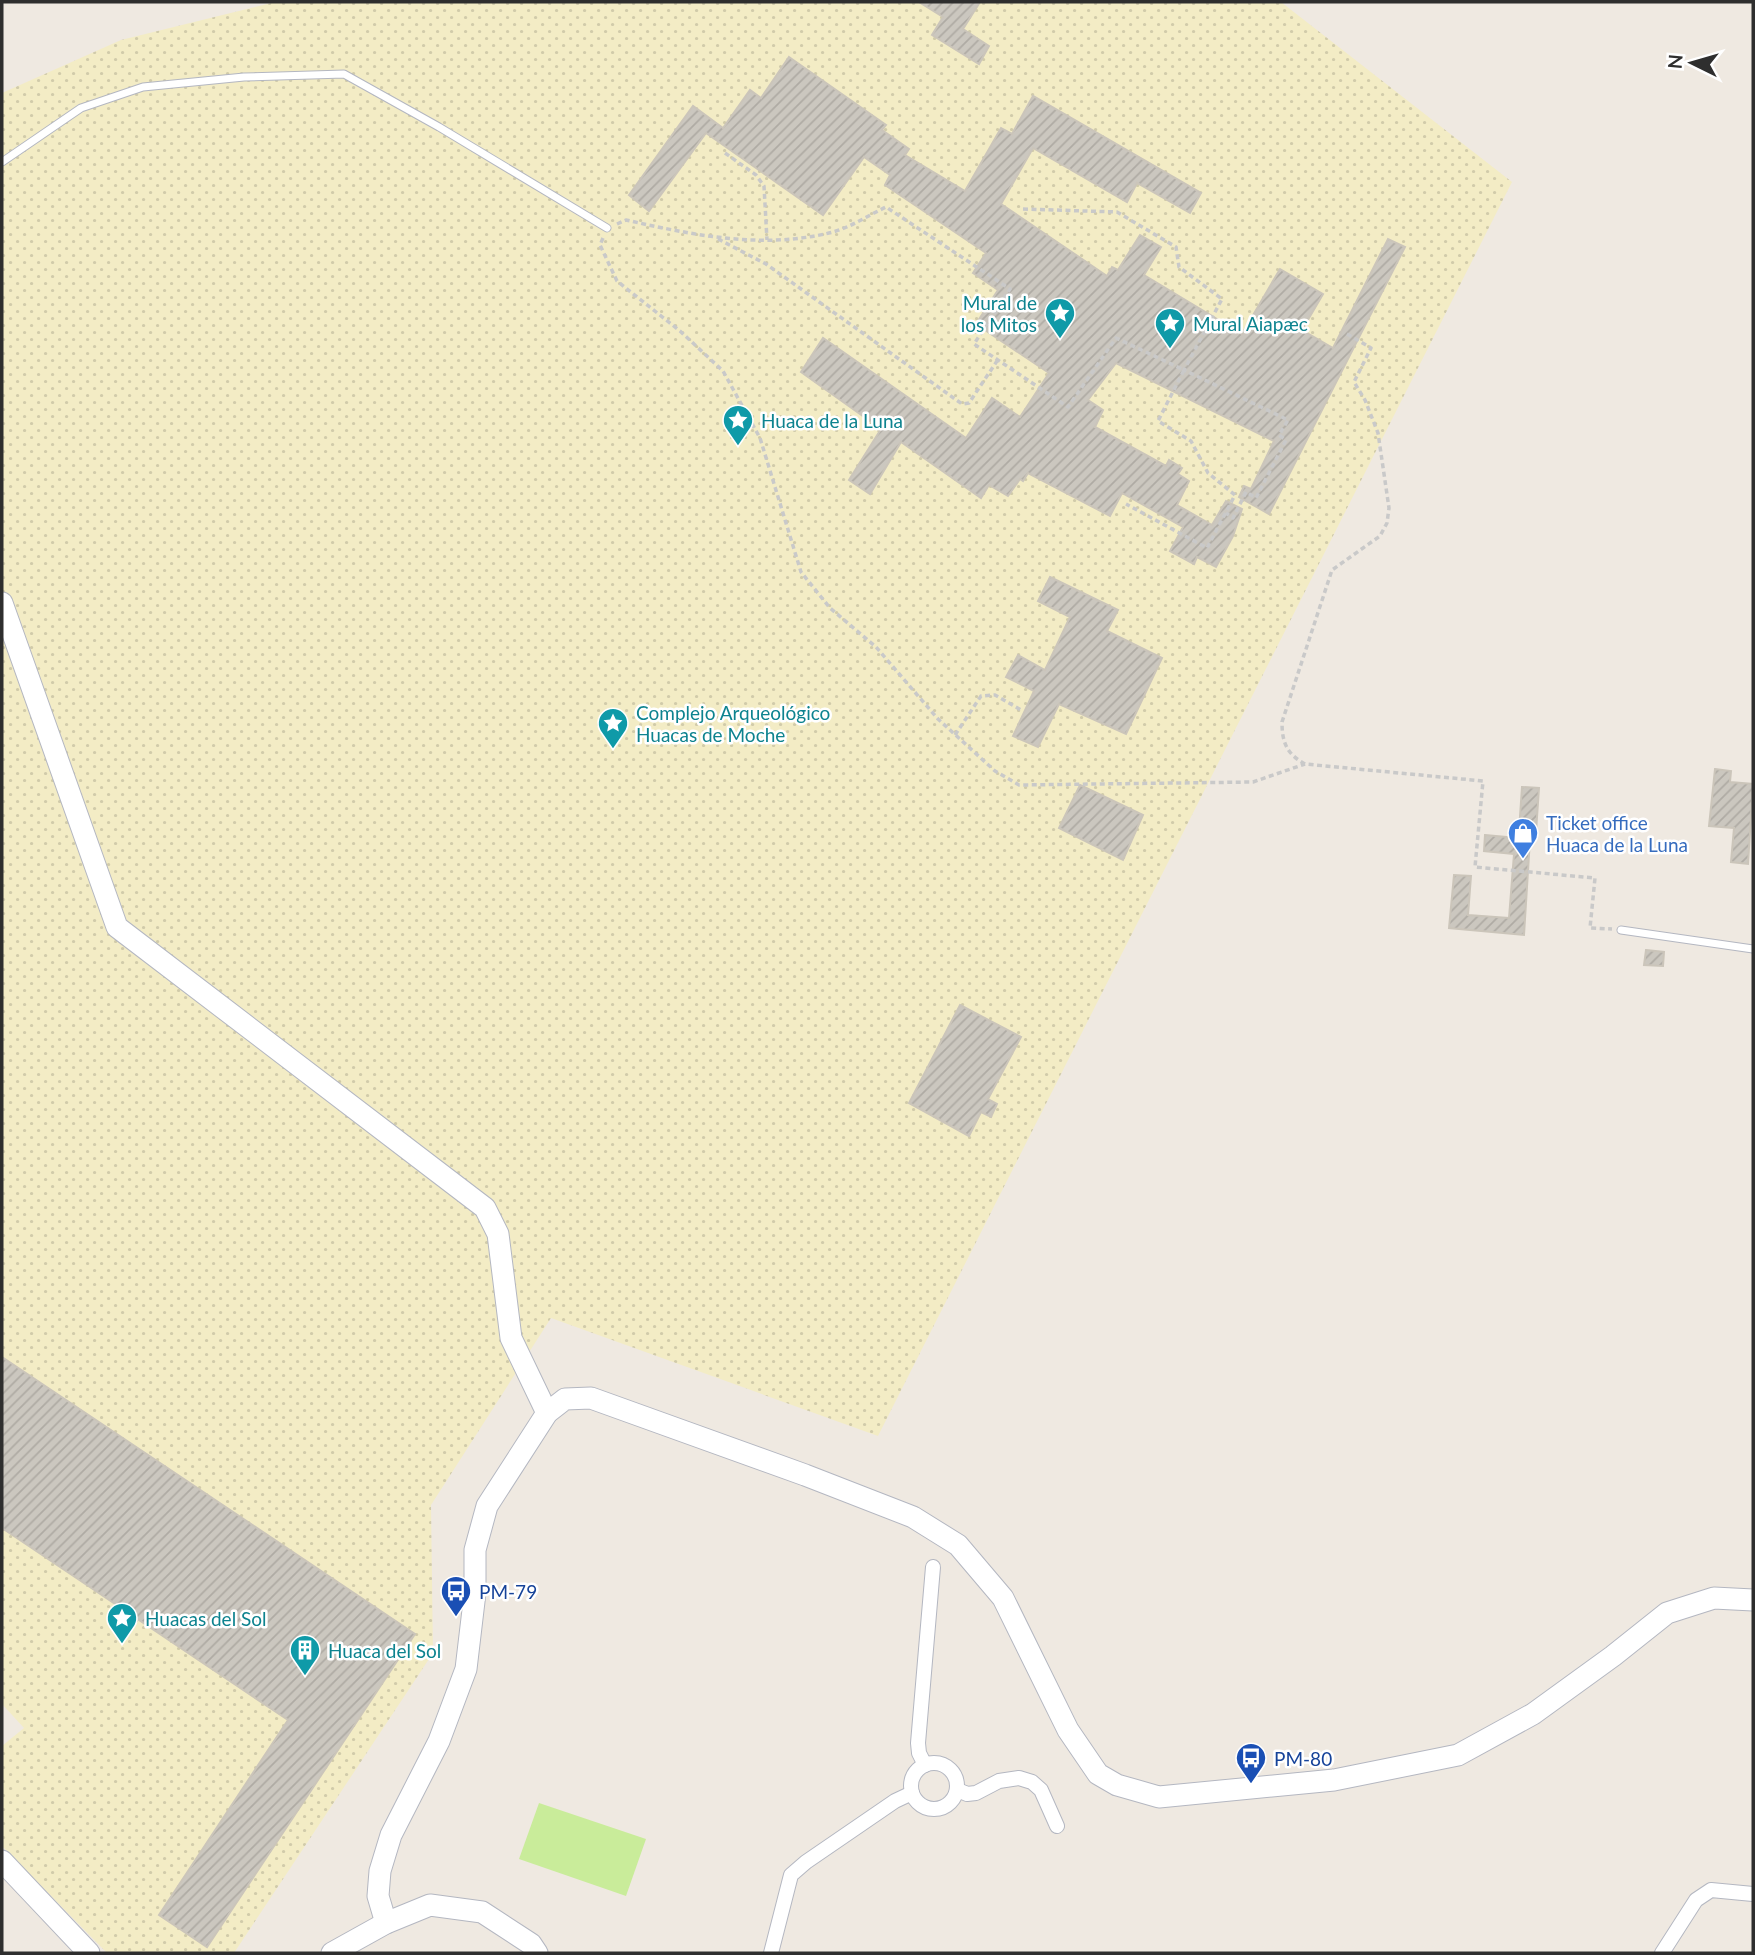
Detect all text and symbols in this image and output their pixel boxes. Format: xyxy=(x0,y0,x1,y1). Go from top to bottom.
north arrow xyxy=(1657,28,1727,98)
text: N xyxy=(1662,53,1687,70)
place label: Mural de los Mitos xyxy=(961,291,1037,336)
place icon: Mural de los Mitos xyxy=(1043,296,1077,340)
place icon: Mural Aiapæc xyxy=(1153,306,1187,350)
place label: Mural Aiapæc xyxy=(1193,312,1308,335)
place icon: Huaca de la Luna xyxy=(721,403,755,447)
place label: Huaca de la Luna xyxy=(761,409,903,432)
place label: Complejo Arqueológico Huacas de Moche xyxy=(636,701,830,746)
place icon: Complejo Arqueológico Huacas de Moche xyxy=(596,706,630,750)
place label: Ticket office Huaca de la Luna xyxy=(1546,811,1688,856)
shop icon: Ticket office Huaca de la Luna xyxy=(1506,816,1540,860)
bus stop icon: PM-79 xyxy=(439,1574,473,1618)
place label: PM-79 xyxy=(479,1580,537,1603)
place icon: Huacas del Sol xyxy=(105,1601,139,1645)
place label: Huacas del Sol xyxy=(145,1607,267,1630)
building icon: Huaca del Sol xyxy=(288,1633,322,1677)
place label: Huaca del Sol xyxy=(328,1639,441,1662)
bus stop icon: PM-80 xyxy=(1234,1741,1268,1785)
place label: PM-80 xyxy=(1274,1747,1332,1770)

